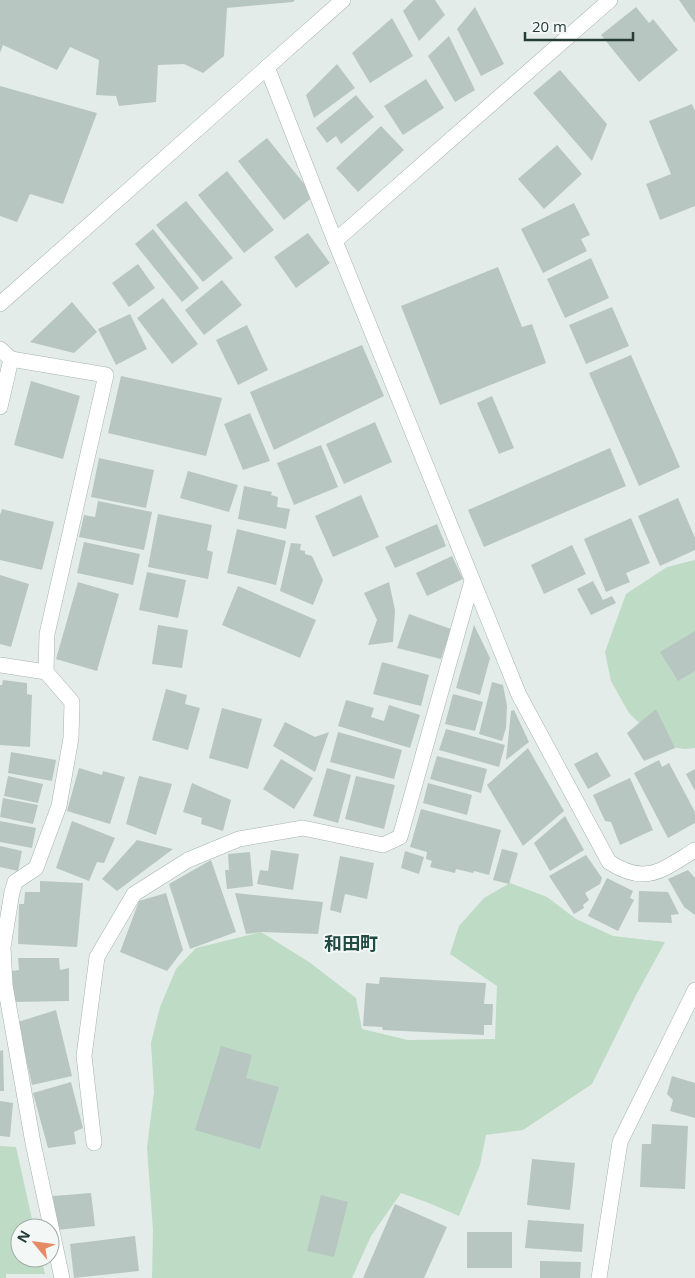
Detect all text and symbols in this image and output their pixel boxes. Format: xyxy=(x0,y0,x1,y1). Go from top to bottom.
scale bar xyxy=(525,10,632,42)
text: 20 m xyxy=(532,16,567,36)
district label: 和田町 xyxy=(324,931,378,955)
north arrow xyxy=(10,1218,60,1268)
text: N xyxy=(12,1227,34,1246)

